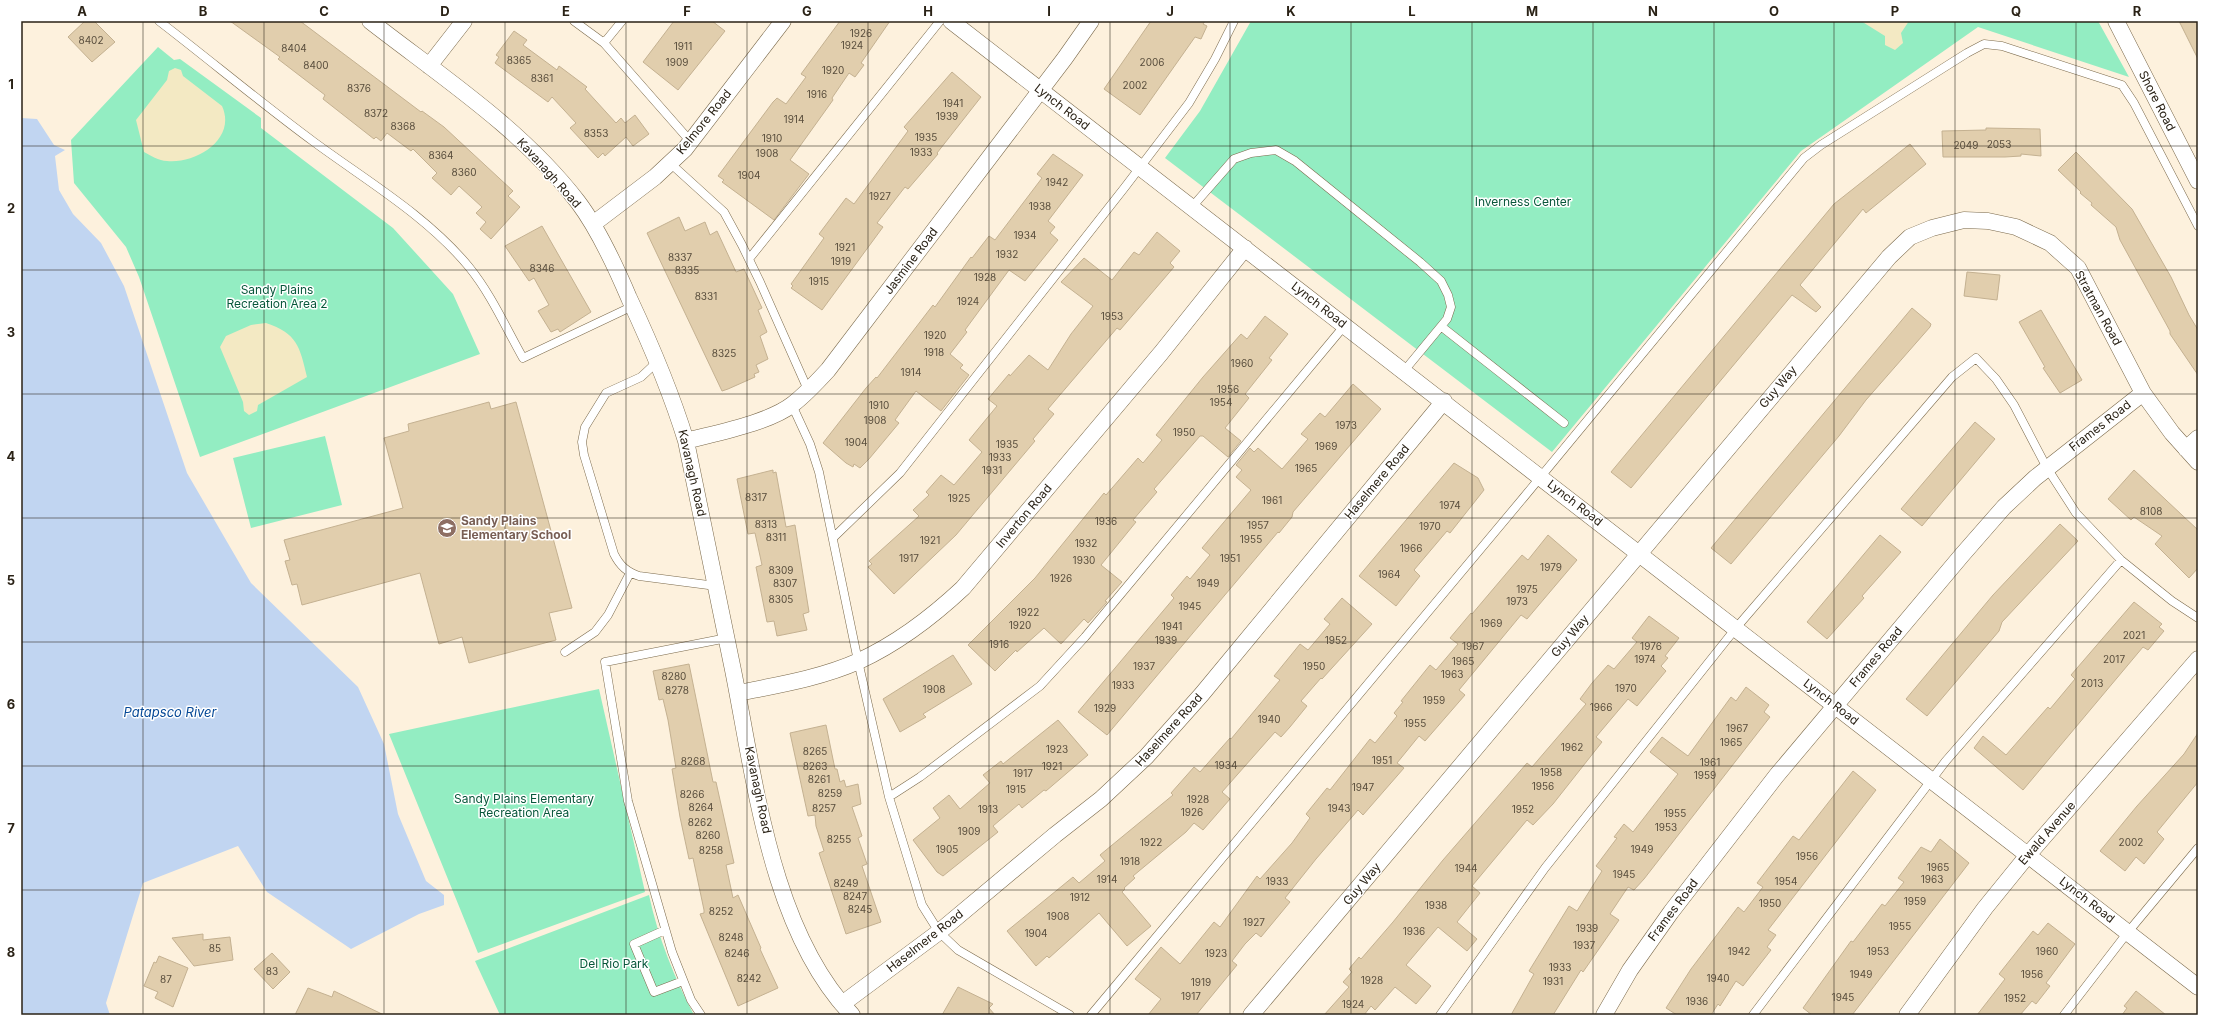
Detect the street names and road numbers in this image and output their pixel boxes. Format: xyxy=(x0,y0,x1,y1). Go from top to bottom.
street label: Shore Road xyxy=(2136,68,2179,133)
street label: Lynch Road xyxy=(1032,80,1093,133)
street label: Kelmore Road xyxy=(673,86,734,157)
street label: Kavanagh Road xyxy=(514,135,585,211)
street label: Jasmine Road xyxy=(881,224,941,297)
street label: Stratman Road xyxy=(2072,268,2125,348)
street label: Lynch Road xyxy=(1289,278,1350,331)
street label: Guy Way xyxy=(1756,362,1800,411)
street label: Frames Road xyxy=(2066,397,2134,454)
street label: Kavanagh Road xyxy=(675,428,710,518)
street label: Haselmere Road xyxy=(1341,441,1412,522)
street label: Lynch Road xyxy=(1545,476,1606,529)
street label: Inverton Road xyxy=(993,481,1055,551)
street label: Guy Way xyxy=(1548,611,1592,660)
street label: Frames Road xyxy=(1846,623,1905,690)
street label: Lynch Road xyxy=(1801,675,1862,728)
street label: Haselmere Road xyxy=(1132,690,1205,769)
street label: Kavanagh Road xyxy=(742,745,775,835)
street label: Ewald Avenue xyxy=(2015,798,2078,868)
street label: Guy Way xyxy=(1340,859,1384,908)
street label: Lynch Road xyxy=(2057,873,2118,926)
street label: Frames Road xyxy=(1644,876,1701,944)
street label: Haselmere Road xyxy=(883,906,966,975)

